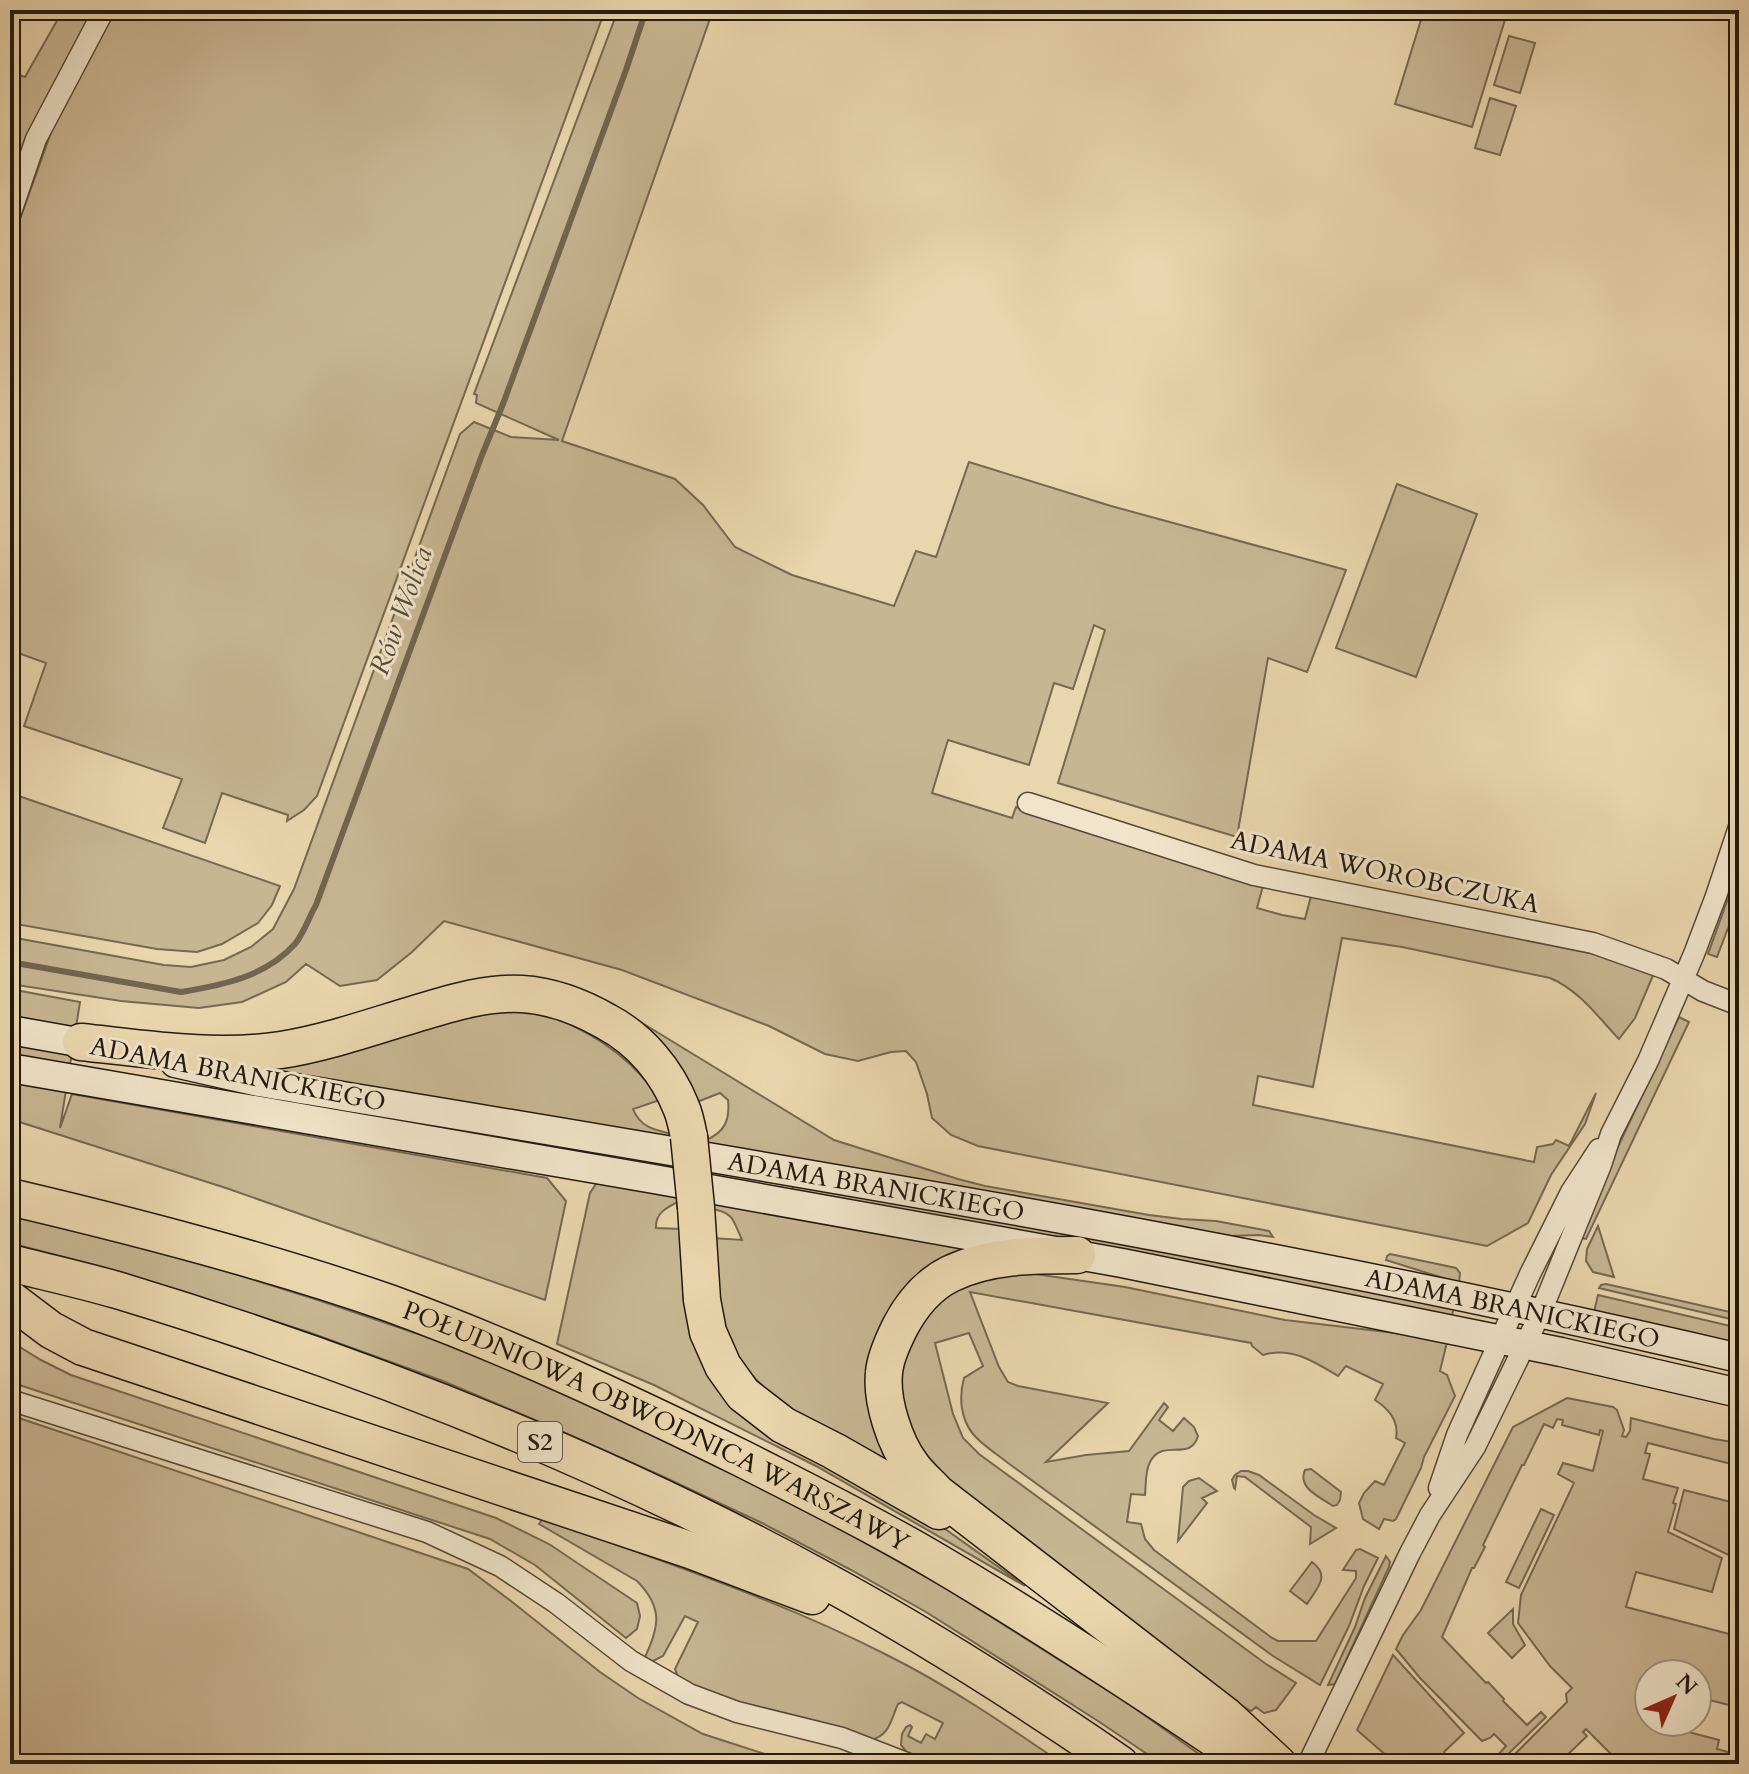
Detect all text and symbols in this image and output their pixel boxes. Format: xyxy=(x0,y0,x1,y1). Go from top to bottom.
water label: Rów Wolica xyxy=(360,542,442,680)
street label: ADAMA WOROBCZUKA xyxy=(1227,822,1543,922)
street label: ADAMA BRANICKIEGO xyxy=(87,1028,389,1120)
street label: ADAMA BRANICKIEGO xyxy=(725,1143,1027,1229)
street label: ADAMA BRANICKIEGO xyxy=(1362,1260,1663,1357)
street label: POŁUDNIOWA OBWODNICA WARSZAWY xyxy=(398,1292,916,1560)
road number: S2 xyxy=(518,1422,562,1462)
north arrow xyxy=(1633,1658,1713,1738)
text: N xyxy=(1669,1667,1704,1702)

